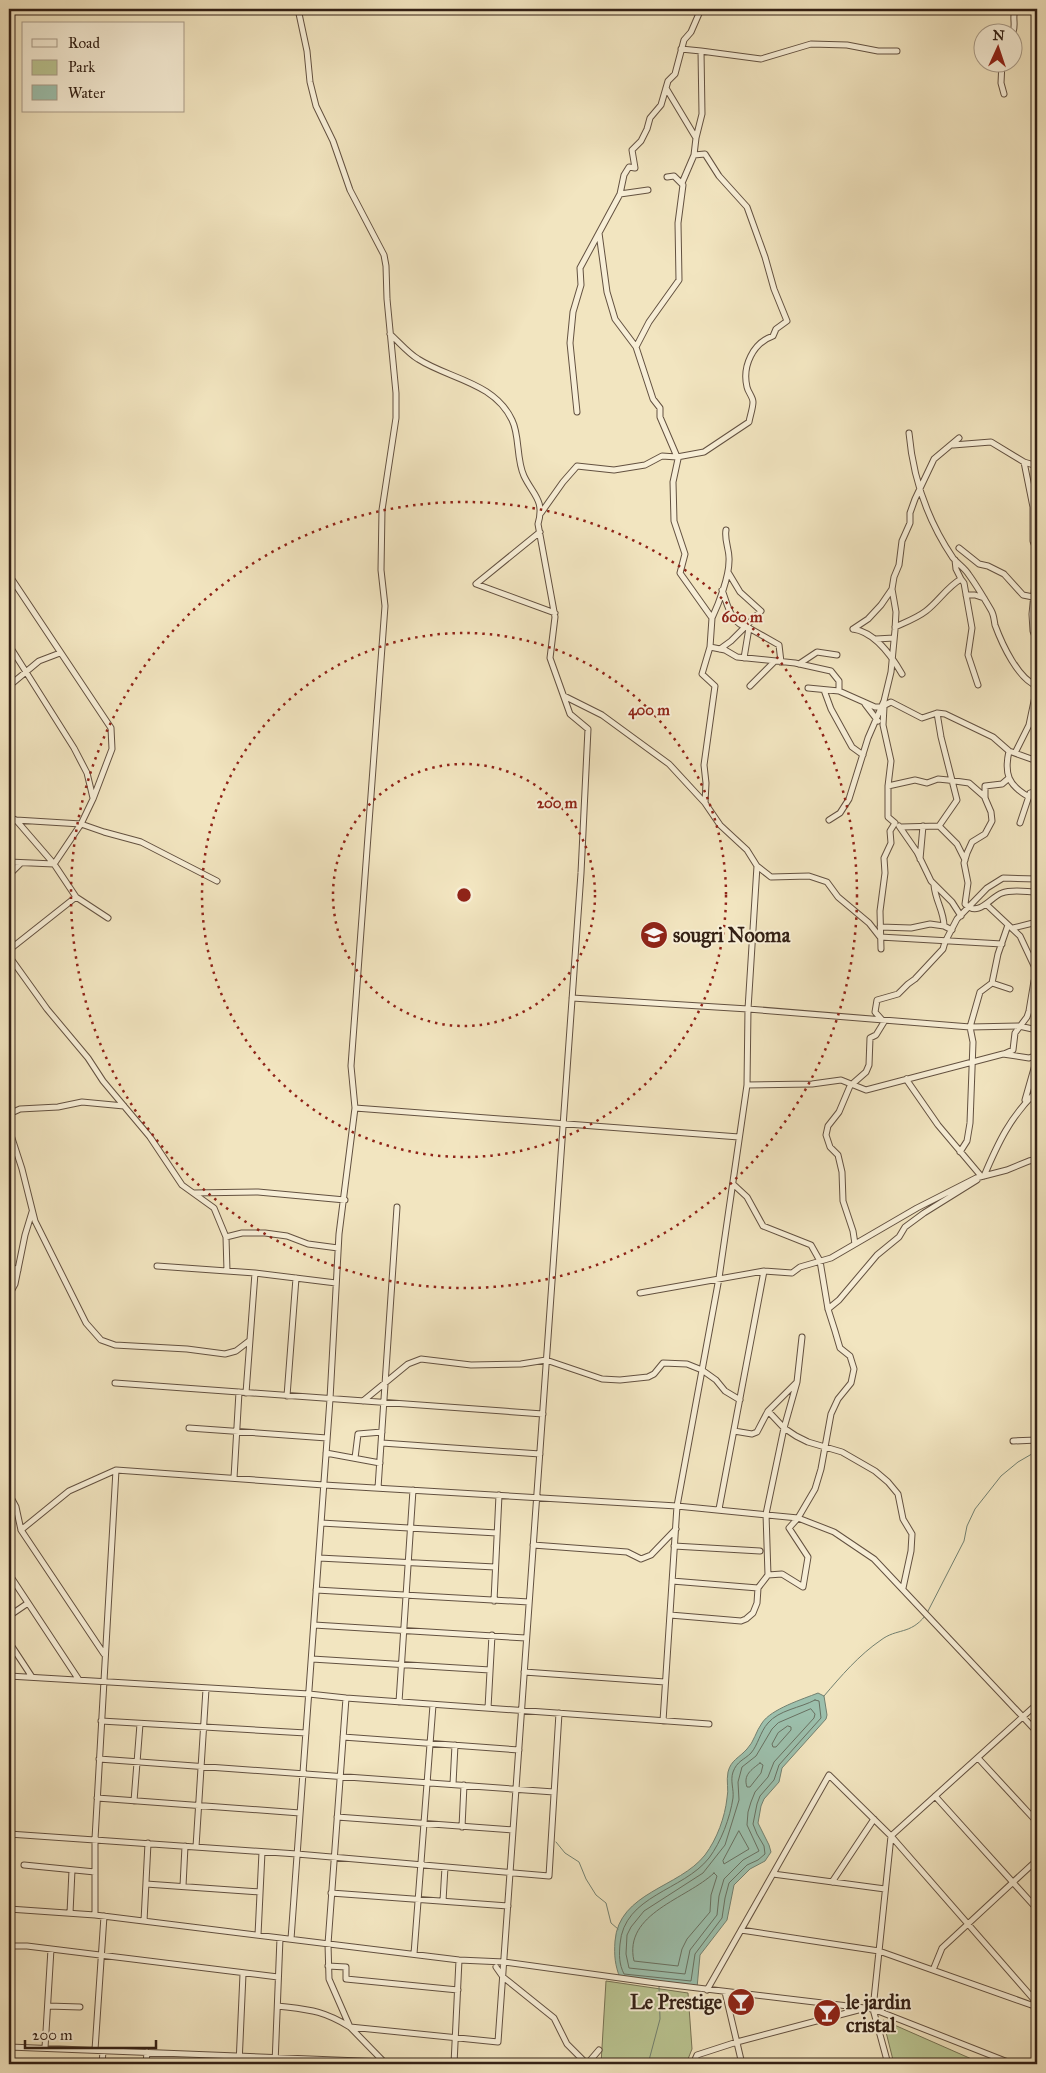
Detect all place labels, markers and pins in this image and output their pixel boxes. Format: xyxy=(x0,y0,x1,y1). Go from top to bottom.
centre of rings xyxy=(455,886,473,904)
school or university icon: sougri Nooma xyxy=(639,920,669,950)
place label: sougri Nooma xyxy=(673,923,791,948)
bar icon: Le Prestige xyxy=(726,1987,756,2017)
place label: Le Prestige xyxy=(630,1990,723,2015)
place label: le jardin cristal xyxy=(845,1990,911,2037)
bar icon: le jardin cristal xyxy=(812,1998,842,2028)

